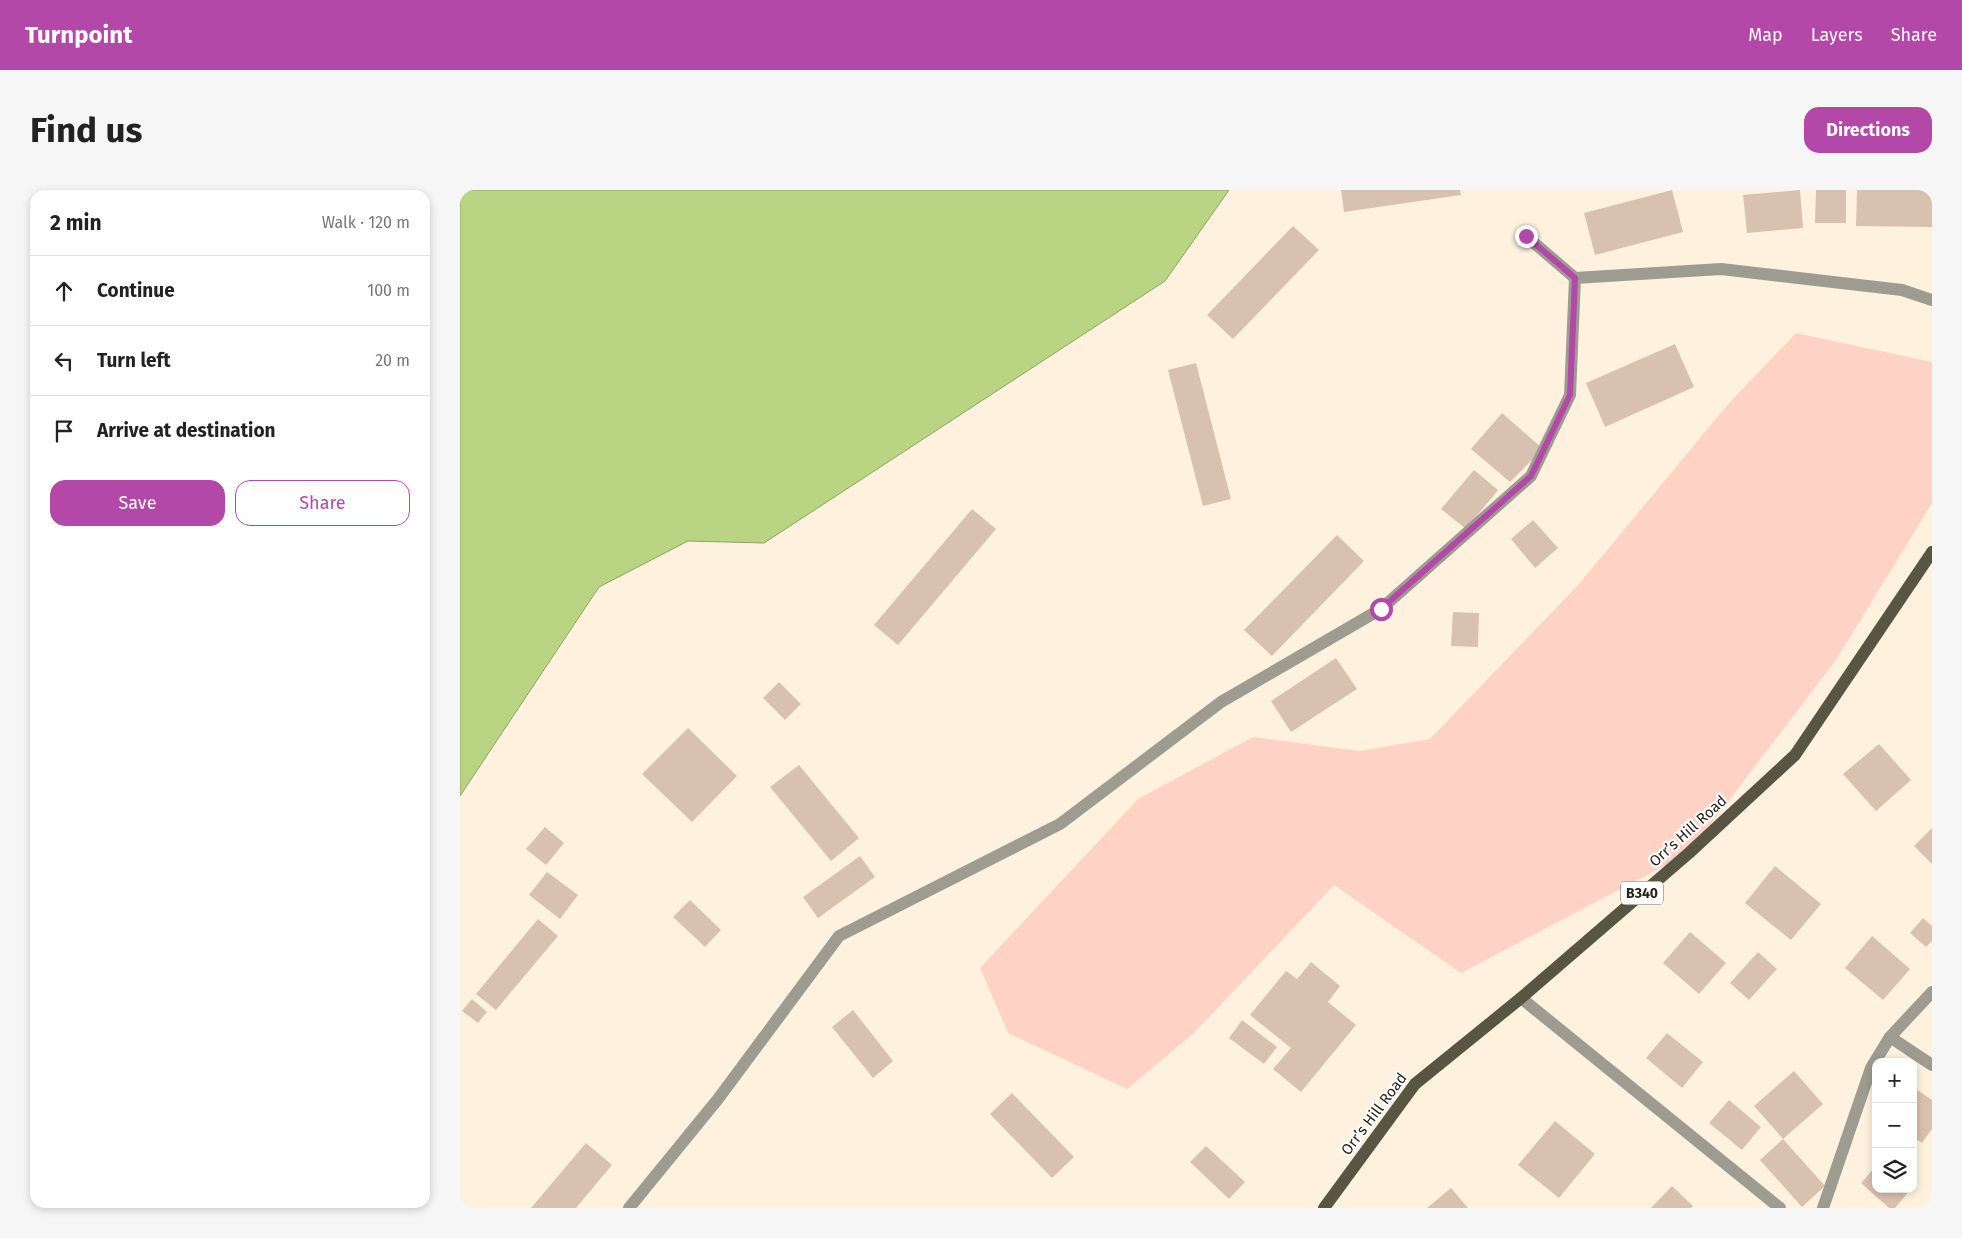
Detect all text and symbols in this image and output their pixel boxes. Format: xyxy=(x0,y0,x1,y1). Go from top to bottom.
text: Turnpoint xyxy=(25,21,132,49)
text: Map xyxy=(1748,24,1783,46)
text: Layers xyxy=(1811,24,1863,46)
text: Share xyxy=(1891,24,1937,46)
button: Directions xyxy=(1804,107,1932,153)
text: Find us xyxy=(30,109,142,151)
text: 2 min xyxy=(50,210,102,236)
text: Walk · 120 m xyxy=(322,213,410,232)
route end xyxy=(1515,225,1538,248)
icon: ahead xyxy=(50,277,78,305)
text: Continue xyxy=(97,279,175,302)
text: 100 m xyxy=(367,281,410,300)
icon: left xyxy=(50,347,78,375)
text: Turn left xyxy=(97,349,171,372)
text: 20 m xyxy=(375,351,410,370)
icon: arrive xyxy=(50,417,78,445)
text: Arrive at destination xyxy=(97,419,276,442)
button: Save xyxy=(50,480,225,526)
button: Share xyxy=(235,480,410,526)
route start xyxy=(1370,598,1393,621)
street label: Orr’s Hill Road xyxy=(1646,792,1730,870)
road number: B340 xyxy=(1621,881,1663,904)
map controls xyxy=(1872,1058,1917,1193)
button: + xyxy=(1872,1058,1917,1103)
street label: Orr’s Hill Road xyxy=(1337,1069,1411,1159)
button: − xyxy=(1872,1103,1917,1148)
button: layers xyxy=(1872,1148,1917,1193)

